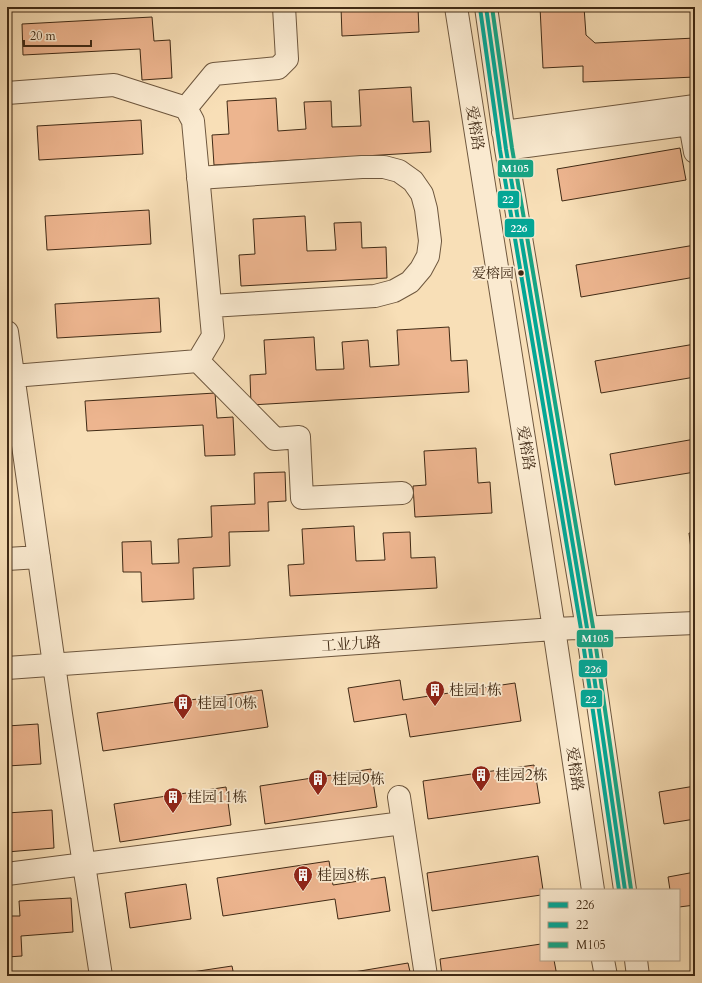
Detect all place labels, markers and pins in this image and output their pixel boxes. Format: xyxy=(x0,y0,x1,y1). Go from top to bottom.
place label: 爱榕园 xyxy=(472,264,514,283)
marker: 爱榕园 xyxy=(516,268,526,278)
building icon: 桂园1栋 xyxy=(424,679,446,707)
place label: 桂园1栋 xyxy=(449,680,502,700)
building icon: 桂园10栋 xyxy=(172,692,194,720)
place label: 桂园10栋 xyxy=(197,693,257,713)
building icon: 桂园2栋 xyxy=(470,764,492,792)
place label: 桂园2栋 xyxy=(495,765,548,785)
building icon: 桂园9栋 xyxy=(307,768,329,796)
place label: 桂园9栋 xyxy=(332,769,385,789)
building icon: 桂园11栋 xyxy=(162,786,184,814)
place label: 桂园11栋 xyxy=(187,787,247,807)
building icon: 桂园8栋 xyxy=(292,864,314,892)
place label: 桂园8栋 xyxy=(317,865,370,885)

